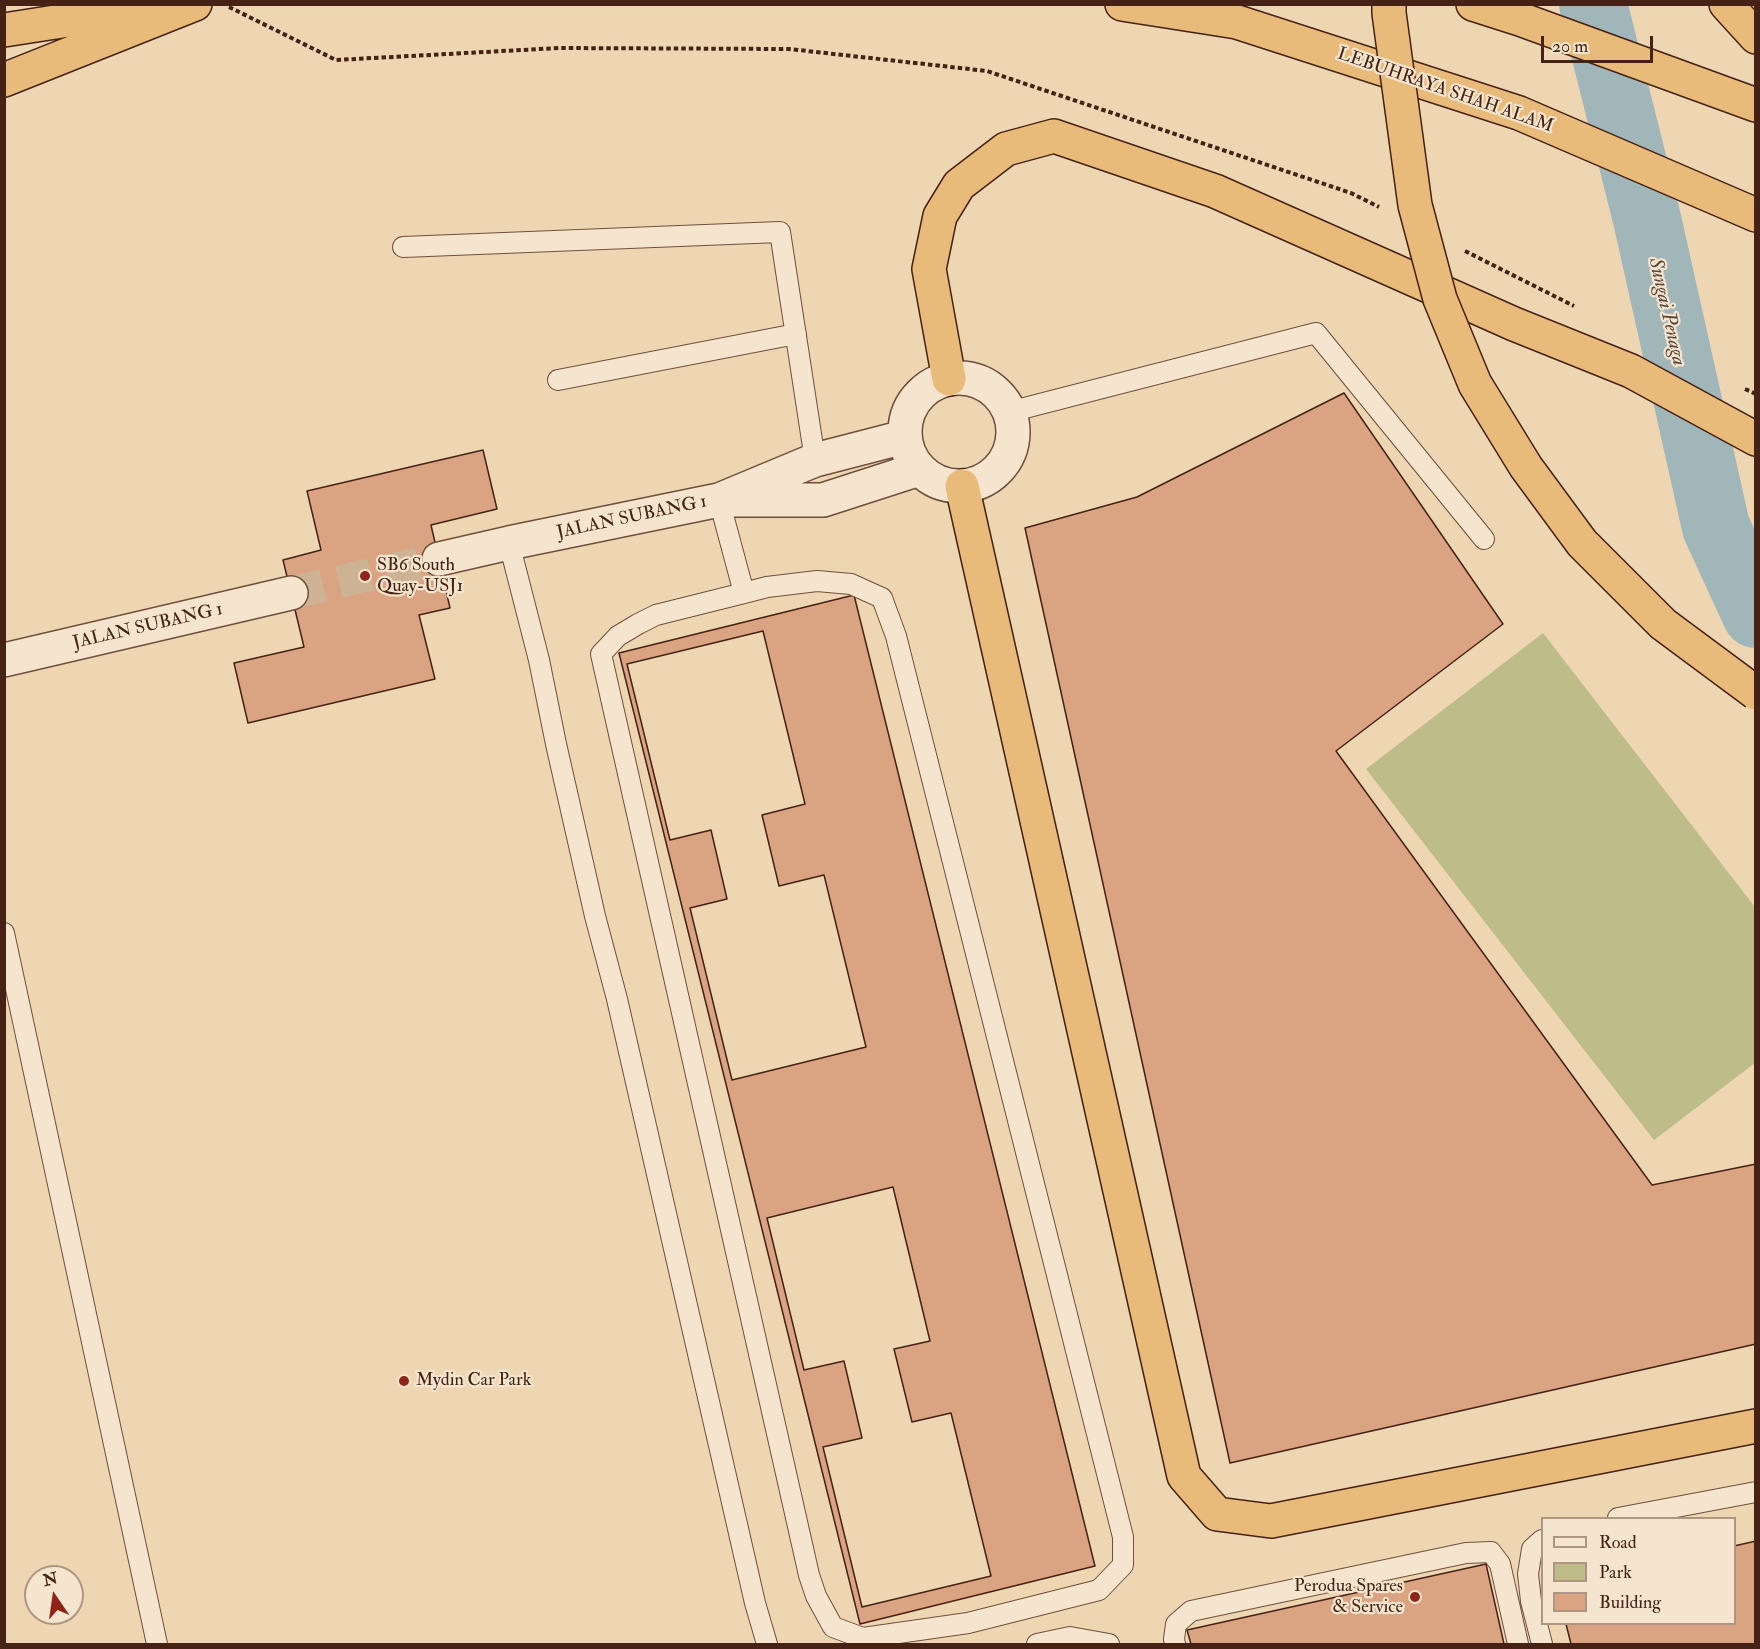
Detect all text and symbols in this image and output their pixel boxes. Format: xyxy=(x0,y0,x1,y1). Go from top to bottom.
scale bar xyxy=(1544,24,1656,62)
text: 20 m xyxy=(1552,35,1588,58)
street label: LEBUHRAYA SHAH ALAM xyxy=(1334,44,1556,138)
water label: Sungai Penaga xyxy=(1642,256,1690,368)
street label: JALAN SUBANG 1 xyxy=(555,492,709,544)
place label: SB6 South Quay-USJ1 xyxy=(377,555,463,598)
marker: SB6 South Quay-USJ1 xyxy=(358,569,372,583)
street label: JALAN SUBANG 1 xyxy=(71,599,225,655)
place label: Mydin Car Park xyxy=(416,1370,531,1392)
marker: Mydin Car Park xyxy=(397,1374,411,1388)
legend xyxy=(1541,1517,1736,1625)
text: Road xyxy=(1599,1531,1637,1554)
text: Park xyxy=(1599,1561,1632,1584)
north arrow xyxy=(24,1565,84,1625)
text: N xyxy=(41,1568,60,1591)
place label: Perodua Spares & Service xyxy=(1294,1576,1403,1618)
marker: Perodua Spares & Service xyxy=(1408,1590,1422,1604)
text: Building xyxy=(1599,1591,1661,1614)

